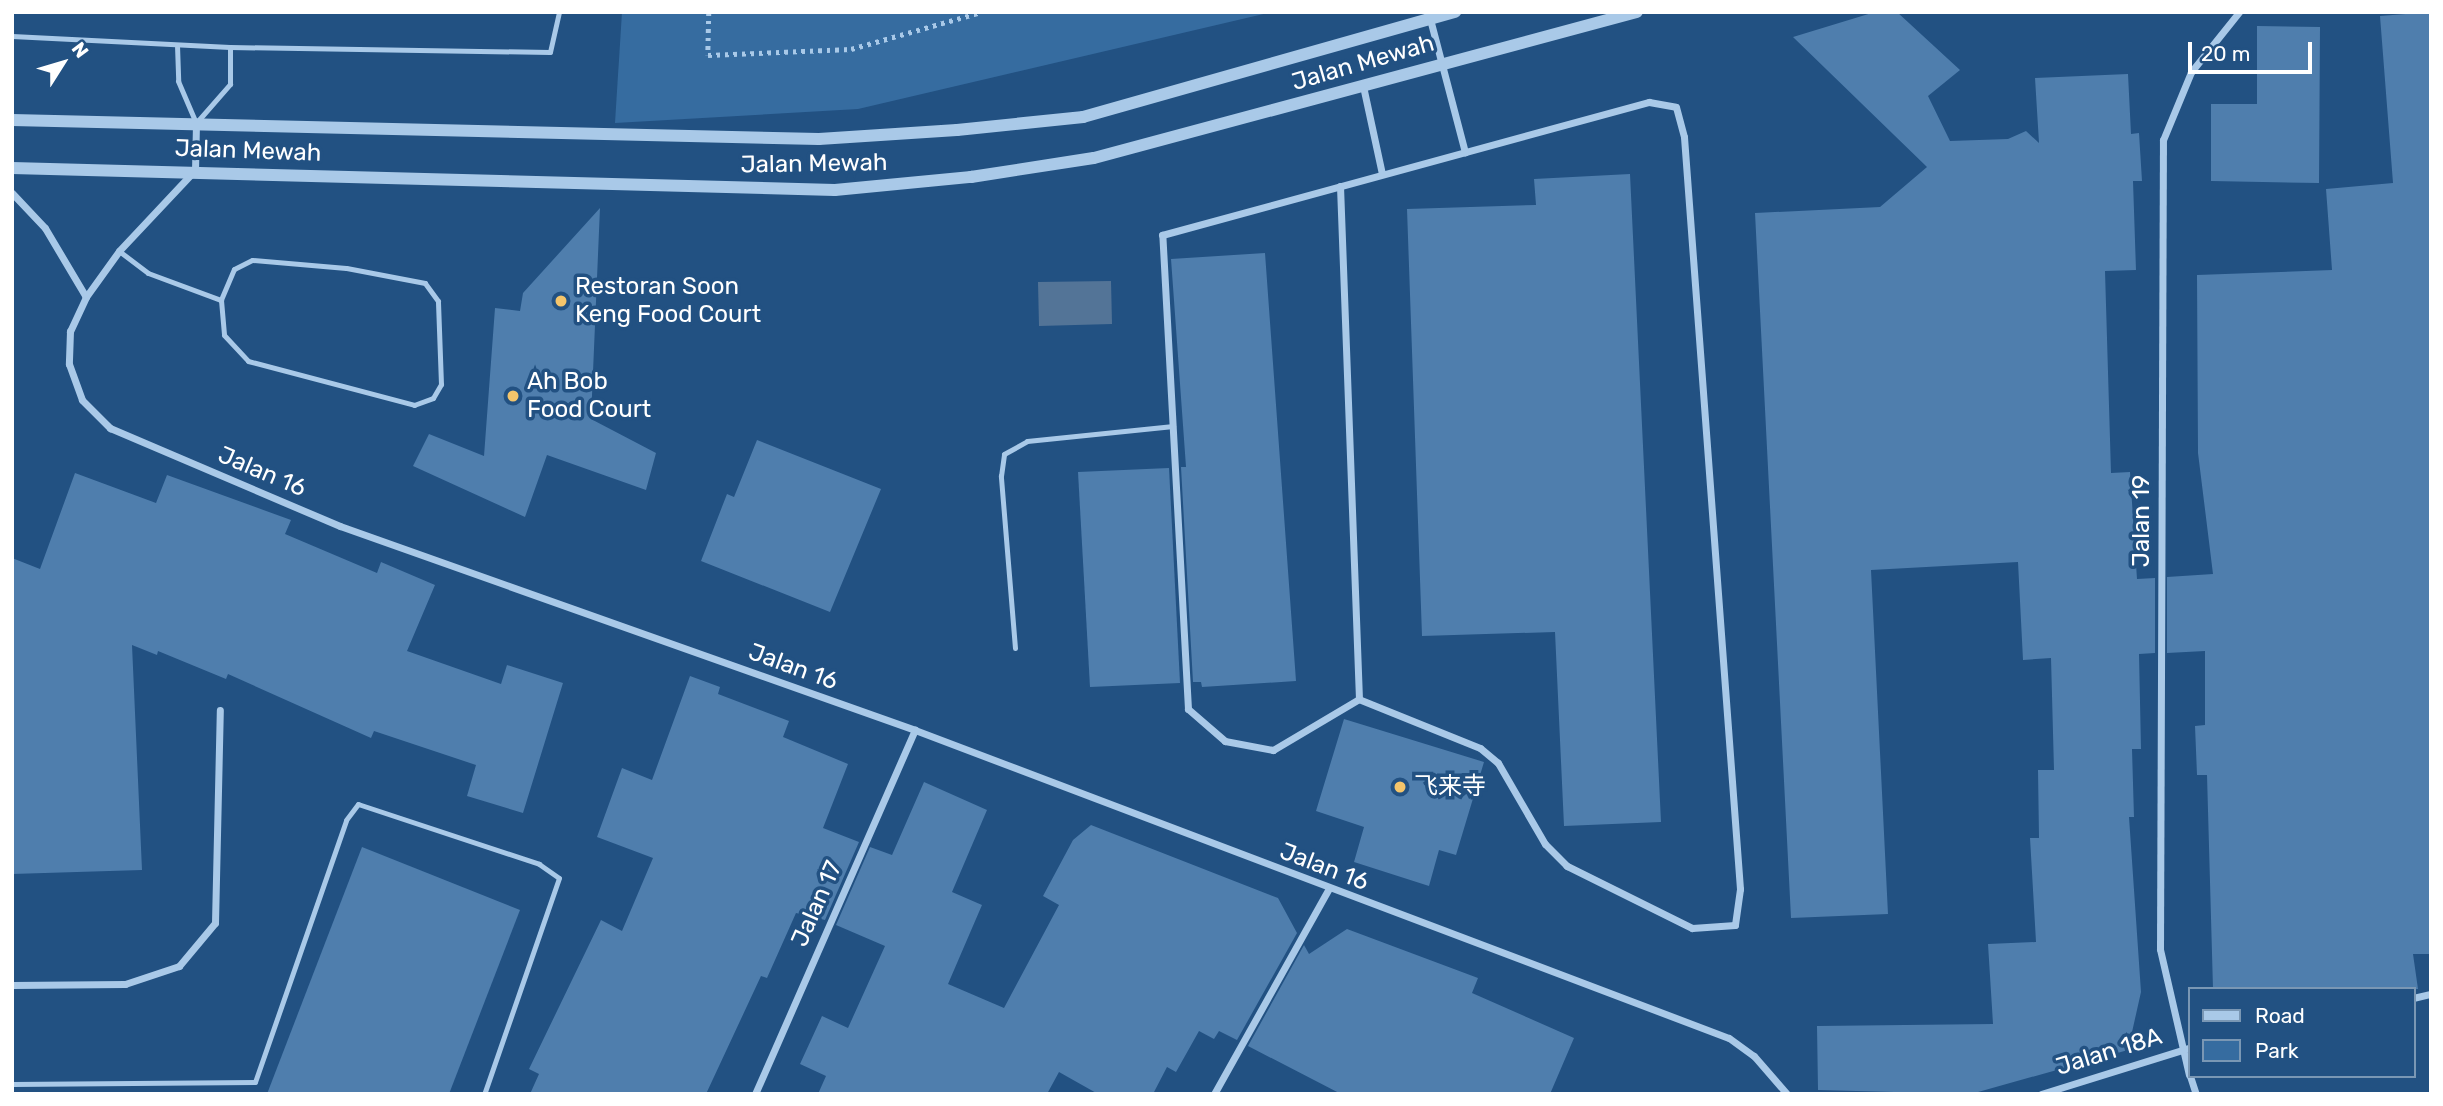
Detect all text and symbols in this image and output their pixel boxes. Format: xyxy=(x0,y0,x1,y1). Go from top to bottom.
north arrow xyxy=(28,28,98,98)
scale bar xyxy=(2191,28,2315,72)
street label: Jalan Mewah xyxy=(1288,29,1438,97)
text: N xyxy=(67,38,93,62)
text: 20 m xyxy=(2201,41,2250,66)
street label: Jalan Mewah xyxy=(174,134,322,168)
street label: Jalan Mewah xyxy=(740,148,888,180)
place label: Restoran Soon Keng Food Court xyxy=(575,273,761,329)
marker: Restoran Soon Keng Food Court xyxy=(553,293,569,309)
place label: Ah Bob Food Court xyxy=(527,368,651,424)
marker: Ah Bob Food Court xyxy=(505,388,521,404)
street label: Jalan 16 xyxy=(214,441,310,503)
street label: Jalan 19 xyxy=(2128,475,2156,567)
street label: Jalan 16 xyxy=(745,638,841,696)
place label: 飞来寺 xyxy=(1414,773,1486,801)
marker: 飞来寺 xyxy=(1392,779,1408,795)
street label: Jalan 16 xyxy=(1276,837,1372,897)
street label: Jalan 17 xyxy=(785,857,849,951)
legend xyxy=(2188,987,2415,1078)
text: Road xyxy=(2255,1003,2305,1028)
street label: Jalan 18A xyxy=(2052,1022,2166,1082)
text: Park xyxy=(2255,1038,2299,1063)

